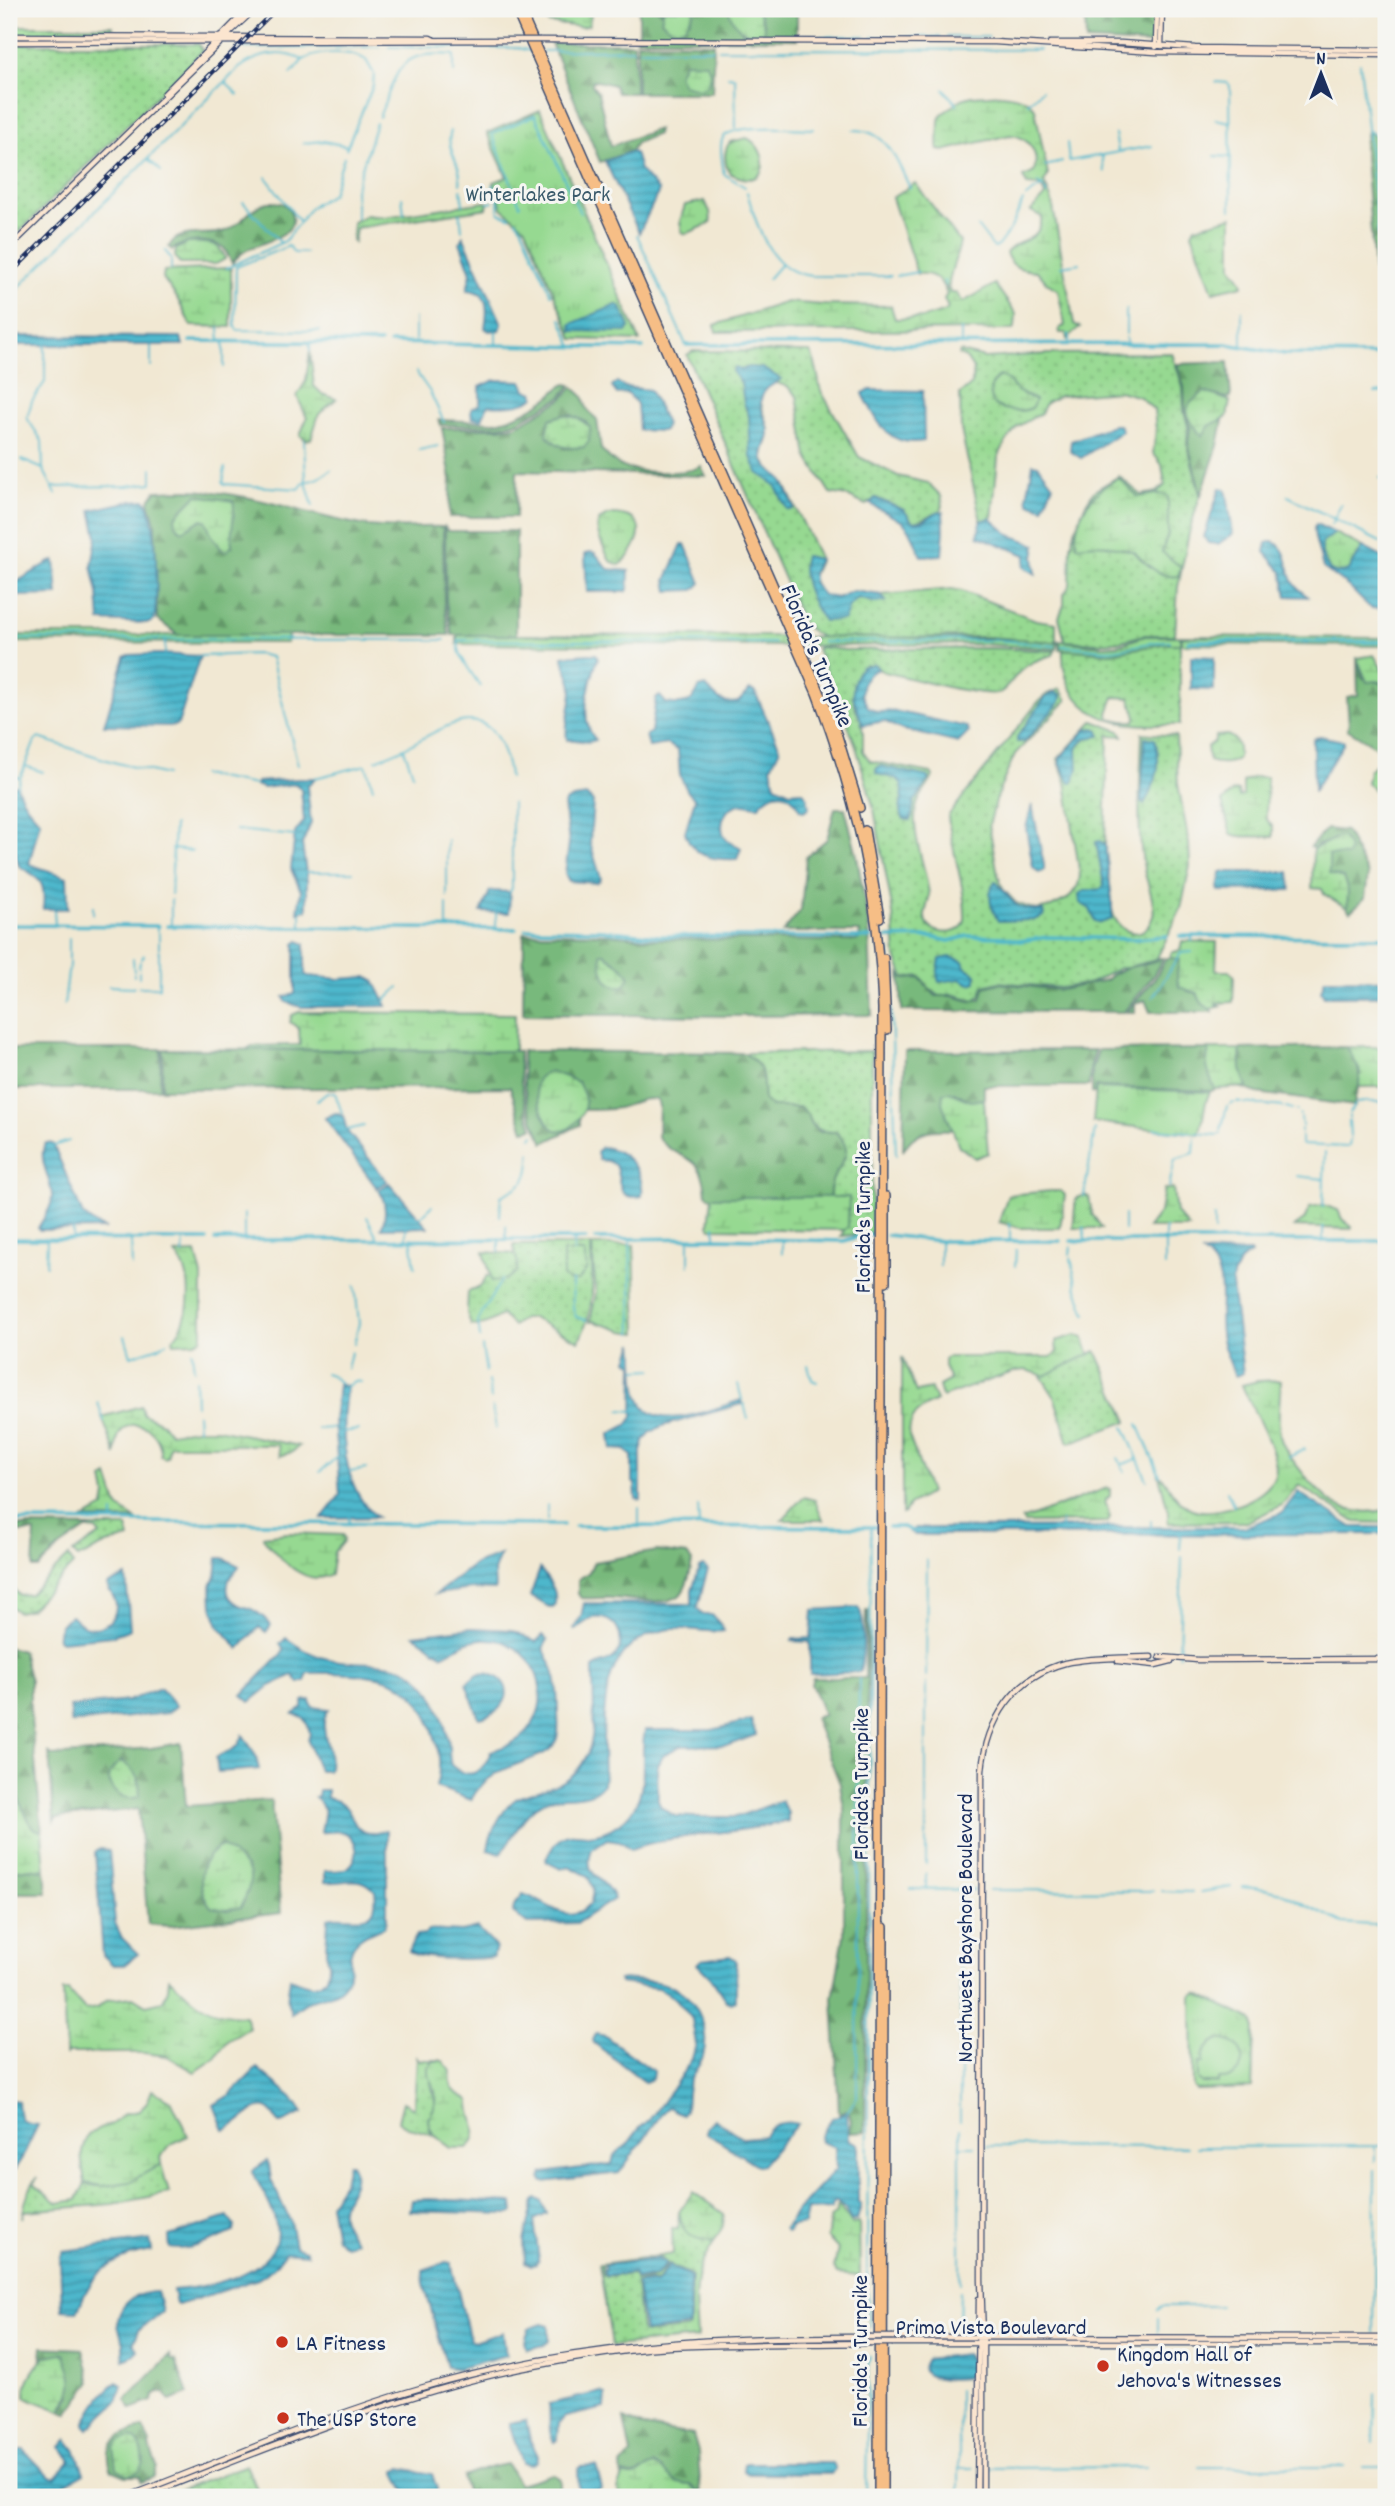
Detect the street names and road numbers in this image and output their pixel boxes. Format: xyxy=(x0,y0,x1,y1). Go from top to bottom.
street label: Florida's Turnpike xyxy=(770,580,860,733)
street label: Florida's Turnpike xyxy=(849,1141,882,1293)
street label: Florida's Turnpike xyxy=(847,1708,880,1860)
street label: Northwest Bayshore Boulevard xyxy=(951,1793,984,2063)
street label: Florida's Turnpike xyxy=(846,2275,879,2427)
street label: Prima Vista Boulevard xyxy=(896,2313,1086,2346)

